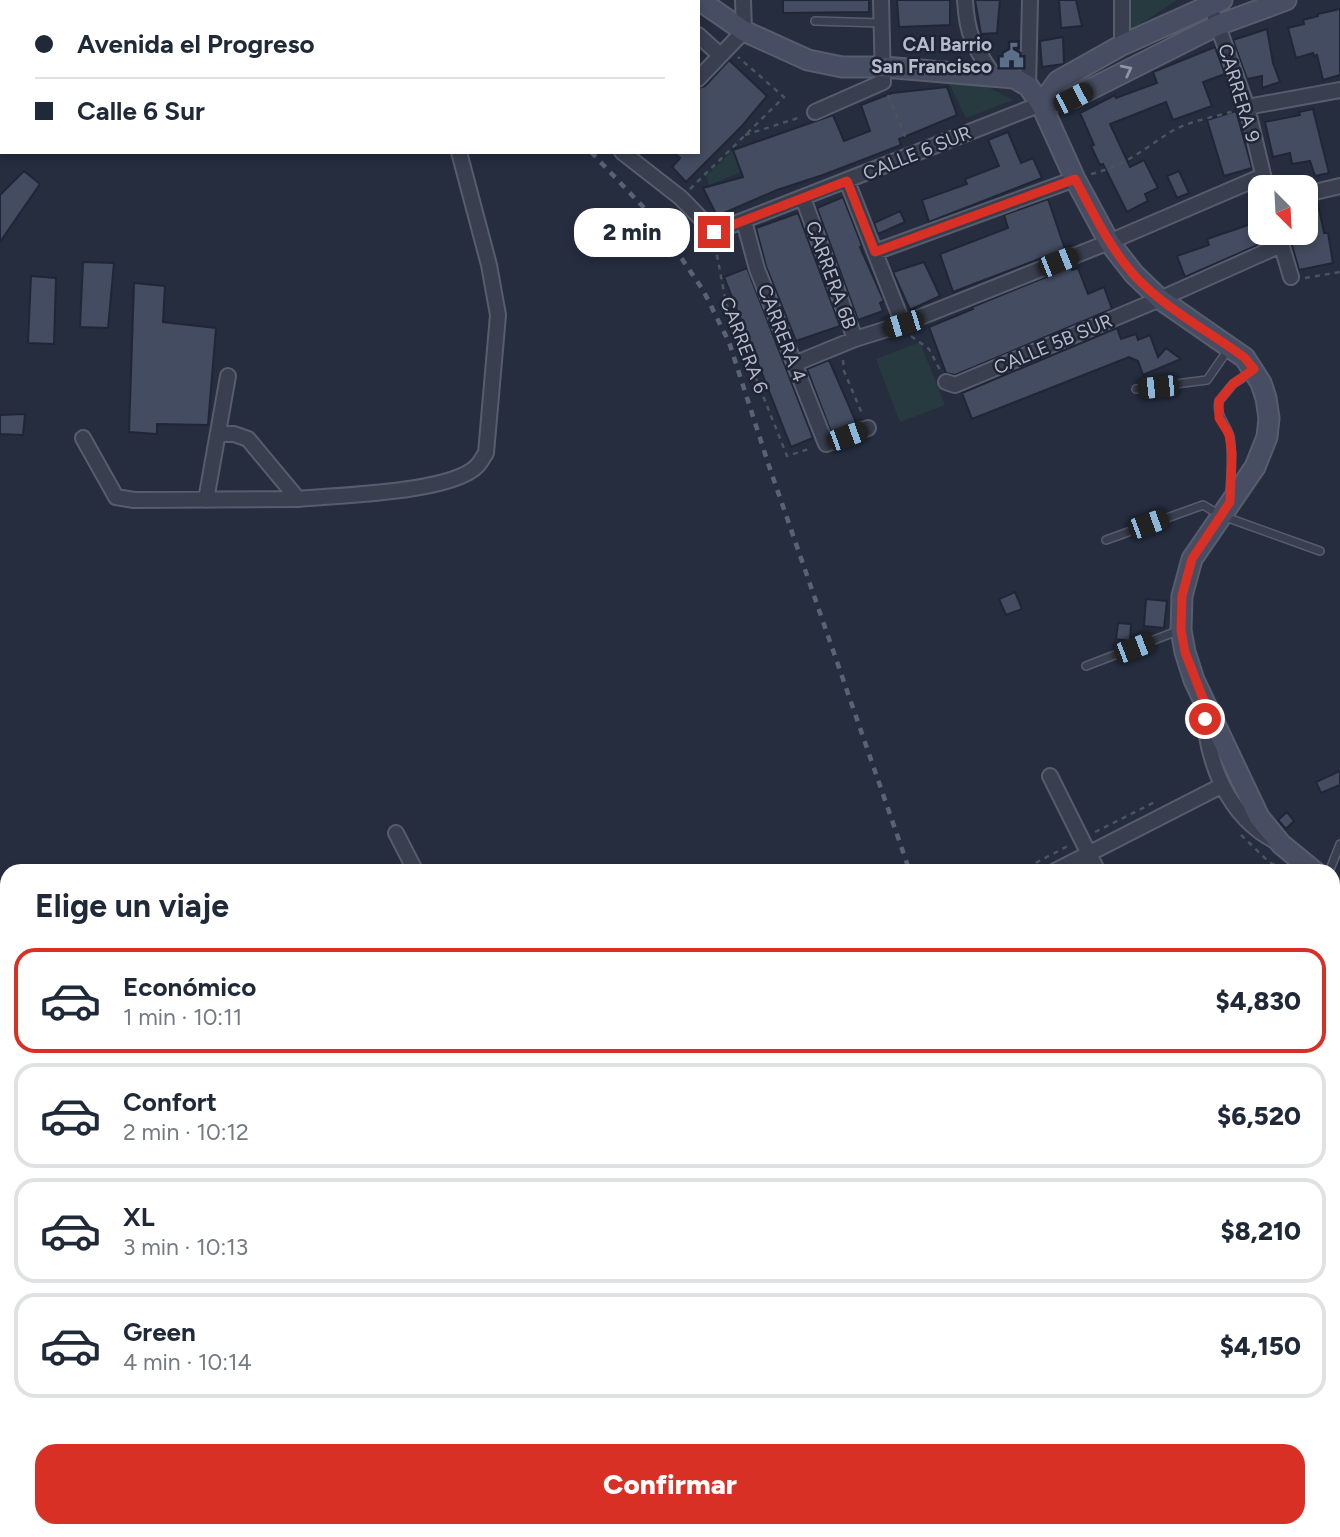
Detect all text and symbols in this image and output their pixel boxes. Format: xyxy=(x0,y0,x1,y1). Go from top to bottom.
text: Avenida el Progreso xyxy=(77,28,315,60)
place label: CAI Barrio San Francisco xyxy=(871,33,992,78)
public building icon: CAI Barrio San Francisco xyxy=(998,41,1026,69)
street label: CARRERA 9 xyxy=(1213,41,1265,145)
one-way arrow xyxy=(1120,65,1132,79)
car xyxy=(1050,79,1097,117)
text: Calle 6 Sur xyxy=(77,95,205,127)
street label: CALLE 6 SUR xyxy=(860,121,975,185)
north arrow xyxy=(1248,175,1318,245)
map controls xyxy=(1248,175,1318,245)
callout: 2 min xyxy=(574,208,690,256)
route end xyxy=(698,216,730,248)
text: 2 min xyxy=(603,218,661,246)
street label: CARRERA 6B xyxy=(801,218,861,332)
car xyxy=(1035,244,1082,280)
street label: CARRERA 4 xyxy=(753,281,811,385)
street label: CARRERA 6 xyxy=(715,293,773,397)
car xyxy=(880,308,927,340)
street label: CALLE 5B SUR xyxy=(990,309,1116,379)
car xyxy=(1137,374,1180,400)
car xyxy=(824,419,871,453)
car xyxy=(1125,507,1172,541)
car xyxy=(1111,631,1158,665)
route start xyxy=(1189,703,1221,735)
text: Elige un viaje xyxy=(35,887,229,925)
icon: car xyxy=(39,969,102,1032)
text: Económico xyxy=(123,971,256,1003)
text: $4,830 xyxy=(1216,985,1301,1017)
text: 1 min · 10:11 xyxy=(123,1003,242,1031)
icon: car xyxy=(39,1084,102,1147)
text: Confort xyxy=(123,1086,217,1118)
text: $6,520 xyxy=(1217,1100,1301,1132)
text: 2 min · 10:12 xyxy=(123,1118,249,1146)
icon: car xyxy=(39,1199,102,1262)
text: XL xyxy=(123,1201,155,1233)
text: $8,210 xyxy=(1220,1215,1301,1247)
text: 3 min · 10:13 xyxy=(123,1233,248,1261)
icon: car xyxy=(39,1314,102,1377)
text: Green xyxy=(123,1316,196,1348)
text: $4,150 xyxy=(1220,1330,1301,1362)
text: 4 min · 10:14 xyxy=(123,1348,252,1376)
button: Confirmar xyxy=(35,1444,1305,1524)

